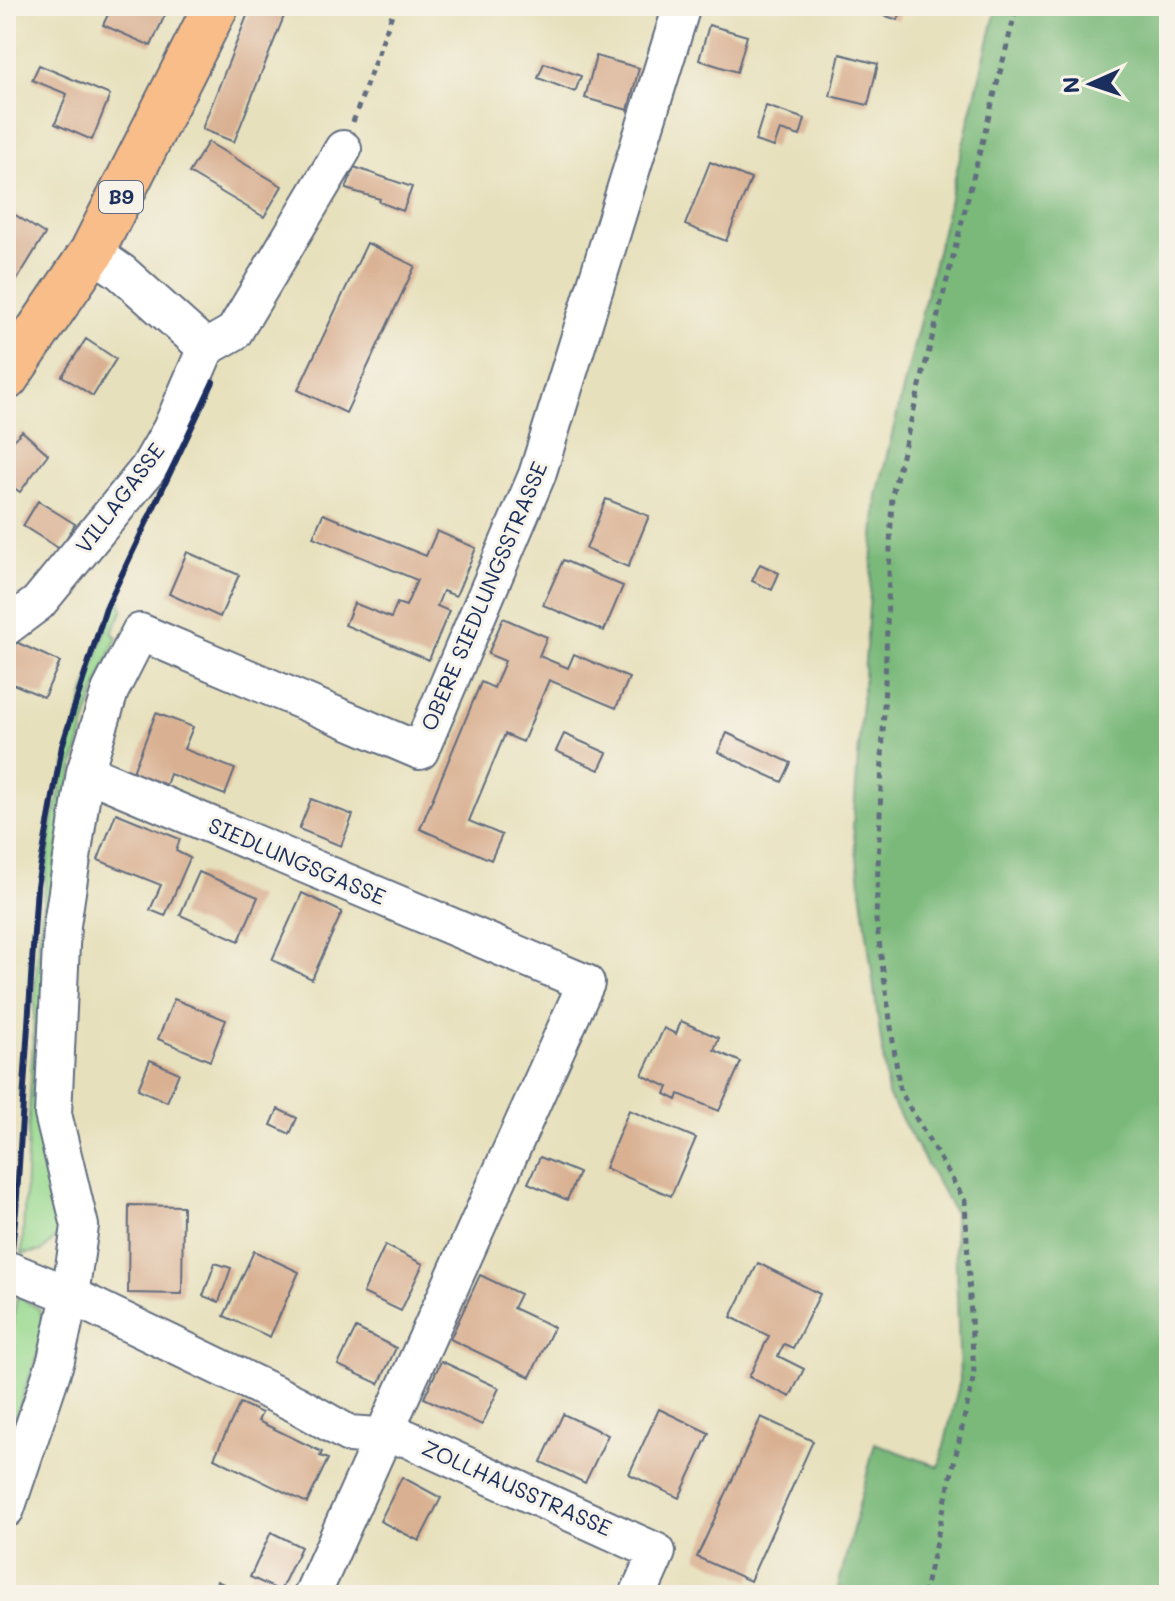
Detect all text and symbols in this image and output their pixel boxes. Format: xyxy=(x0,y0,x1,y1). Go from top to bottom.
north arrow xyxy=(1051,44,1131,124)
text: N xyxy=(1056,76,1085,94)
road number: B9 xyxy=(99,181,143,213)
street label: VILLAGASSE xyxy=(69,437,171,559)
street label: OBERE SIEDLUNGSSTRASSE xyxy=(414,457,553,735)
street label: SIEDLUNGSGASSE xyxy=(204,810,390,911)
street label: ZOLLHAUSSTRASSE xyxy=(418,1433,617,1542)

